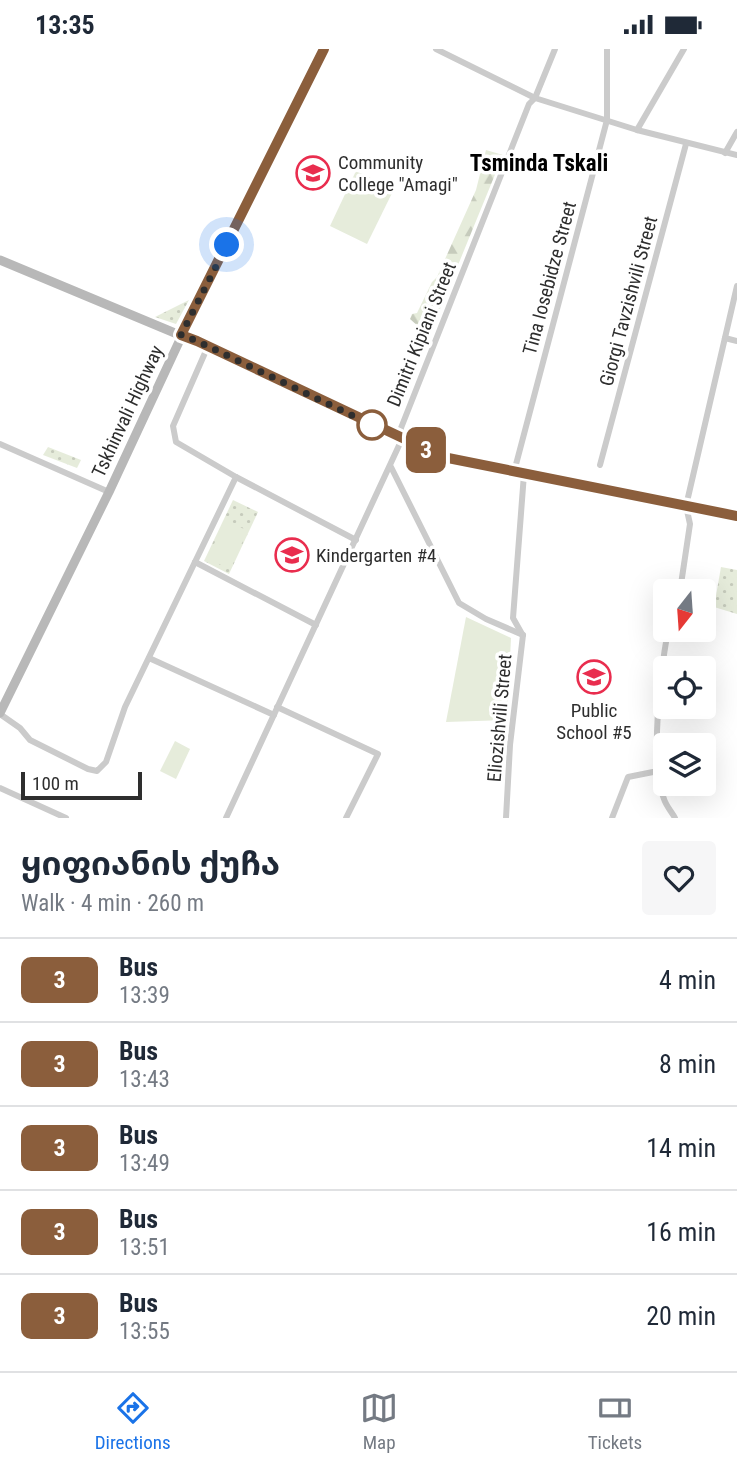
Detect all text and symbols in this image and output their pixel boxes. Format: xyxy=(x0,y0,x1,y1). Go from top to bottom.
text: 13:35 xyxy=(35,10,95,40)
district label: Tsminda Tskali xyxy=(470,150,608,177)
place label: Community College "Amagi" xyxy=(338,151,458,196)
school or university icon: Community College "Amagi" xyxy=(294,154,332,192)
street label: Tina Iosebidze Street xyxy=(518,199,581,357)
street label: Giorgi Tavzishvili Street xyxy=(595,214,662,389)
your location xyxy=(209,227,244,262)
street label: Dimitri Kipiani Street xyxy=(382,258,461,410)
street label: Tskhinvali Highway xyxy=(87,342,168,481)
unlabelled marker xyxy=(357,410,387,440)
line badge: 3 xyxy=(403,427,449,473)
text: 3 xyxy=(420,436,432,464)
school or university icon: Kindergarten #4 xyxy=(273,536,311,574)
place label: Kindergarten #4 xyxy=(316,544,436,567)
north arrow xyxy=(653,579,716,642)
map controls xyxy=(653,579,716,796)
street label: Eliozishvili Street xyxy=(482,653,517,783)
button: locate xyxy=(653,656,716,719)
school or university icon: Public School #5 xyxy=(575,658,613,696)
place label: Public School #5 xyxy=(556,699,632,744)
button: layers xyxy=(653,733,716,796)
scale bar xyxy=(21,769,142,801)
text: 100 m xyxy=(32,772,79,795)
button: heart xyxy=(642,841,716,915)
text: ყიფიანის ქუჩა xyxy=(21,844,280,883)
text: Walk · 4 min · 260 m xyxy=(21,890,204,917)
text: Bus xyxy=(119,952,158,982)
text: 4 min xyxy=(659,965,716,995)
text: 3 xyxy=(53,966,66,994)
text: 13:39 xyxy=(119,982,170,1009)
text: Bus xyxy=(119,1036,158,1066)
text: 8 min xyxy=(659,1049,716,1079)
text: 3 xyxy=(53,1050,66,1078)
text: 13:43 xyxy=(119,1066,170,1093)
text: Bus xyxy=(119,1120,158,1150)
text: 14 min xyxy=(646,1133,716,1163)
text: 3 xyxy=(53,1134,66,1162)
text: 13:49 xyxy=(119,1150,170,1177)
text: Bus xyxy=(119,1204,158,1234)
text: 16 min xyxy=(646,1217,716,1247)
text: 3 xyxy=(53,1218,66,1246)
text: 13:51 xyxy=(119,1234,170,1261)
text: Bus xyxy=(119,1288,158,1318)
text: 20 min xyxy=(646,1301,716,1331)
text: 3 xyxy=(53,1302,66,1330)
text: 13:55 xyxy=(119,1318,170,1345)
tab: Directions xyxy=(95,1389,171,1454)
tab: Map xyxy=(360,1389,398,1454)
tab: Tickets xyxy=(588,1389,642,1454)

